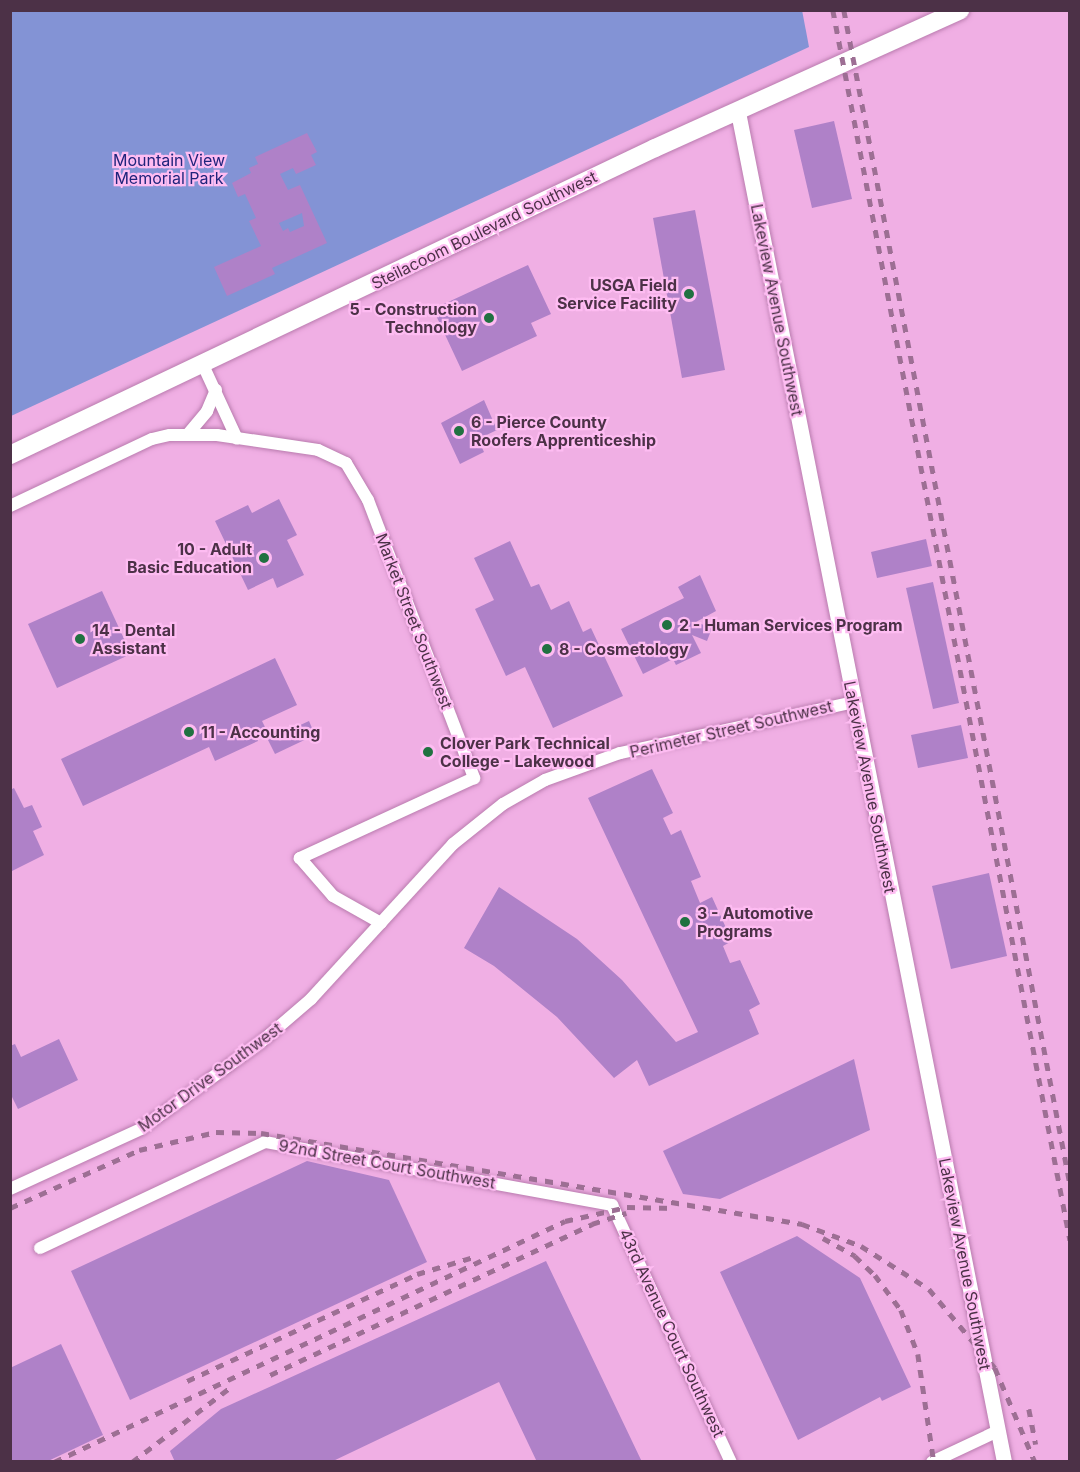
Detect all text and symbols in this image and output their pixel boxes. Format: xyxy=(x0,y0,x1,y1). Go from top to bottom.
park label: Mountain View Memorial Park xyxy=(113,150,225,188)
street label: Steilacoom Boulevard Southwest xyxy=(368,167,600,293)
street label: Lakeview Avenue Southwest xyxy=(747,202,807,418)
place label: USGA Field Service Facility xyxy=(557,275,677,313)
marker: USGA Field Service Facility xyxy=(682,287,696,301)
place label: 5 - Construction Technology xyxy=(349,299,477,337)
marker: 5 - Construction Technology xyxy=(482,311,496,325)
place label: 6 - Pierce County Roofers Apprenticeship xyxy=(471,412,656,450)
marker: 6 - Pierce County Roofers Apprenticeship xyxy=(452,424,466,438)
street label: Market Street Southwest xyxy=(372,530,456,712)
place label: 10 - Adult Basic Education xyxy=(127,539,252,577)
marker: 10 - Adult Basic Education xyxy=(257,551,271,565)
place label: 2 - Human Services Program xyxy=(679,615,903,635)
marker: 2 - Human Services Program xyxy=(660,618,674,632)
place label: 14 - Dental Assistant xyxy=(92,620,175,658)
marker: 14 - Dental Assistant xyxy=(73,632,87,646)
place label: 8 - Cosmetology xyxy=(559,639,689,659)
marker: 8 - Cosmetology xyxy=(540,642,554,656)
street label: Lakeview Avenue Southwest xyxy=(840,679,900,895)
street label: Perimeter Street Southwest xyxy=(628,696,834,762)
place label: 11 - Accounting xyxy=(201,722,320,742)
marker: 11 - Accounting xyxy=(182,725,196,739)
place label: Clover Park Technical College - Lakewood xyxy=(440,733,610,771)
marker: Clover Park Technical College - Lakewood xyxy=(421,745,435,759)
place label: 3 - Automotive Programs xyxy=(697,903,813,941)
marker: 3 - Automotive Programs xyxy=(678,915,692,929)
street label: Motor Drive Southwest xyxy=(134,1018,286,1136)
street label: 92nd Street Court Southwest xyxy=(277,1135,497,1193)
street label: Lakeview Avenue Southwest xyxy=(935,1156,995,1372)
street label: 43rd Avenue Court Southwest xyxy=(615,1226,729,1440)

